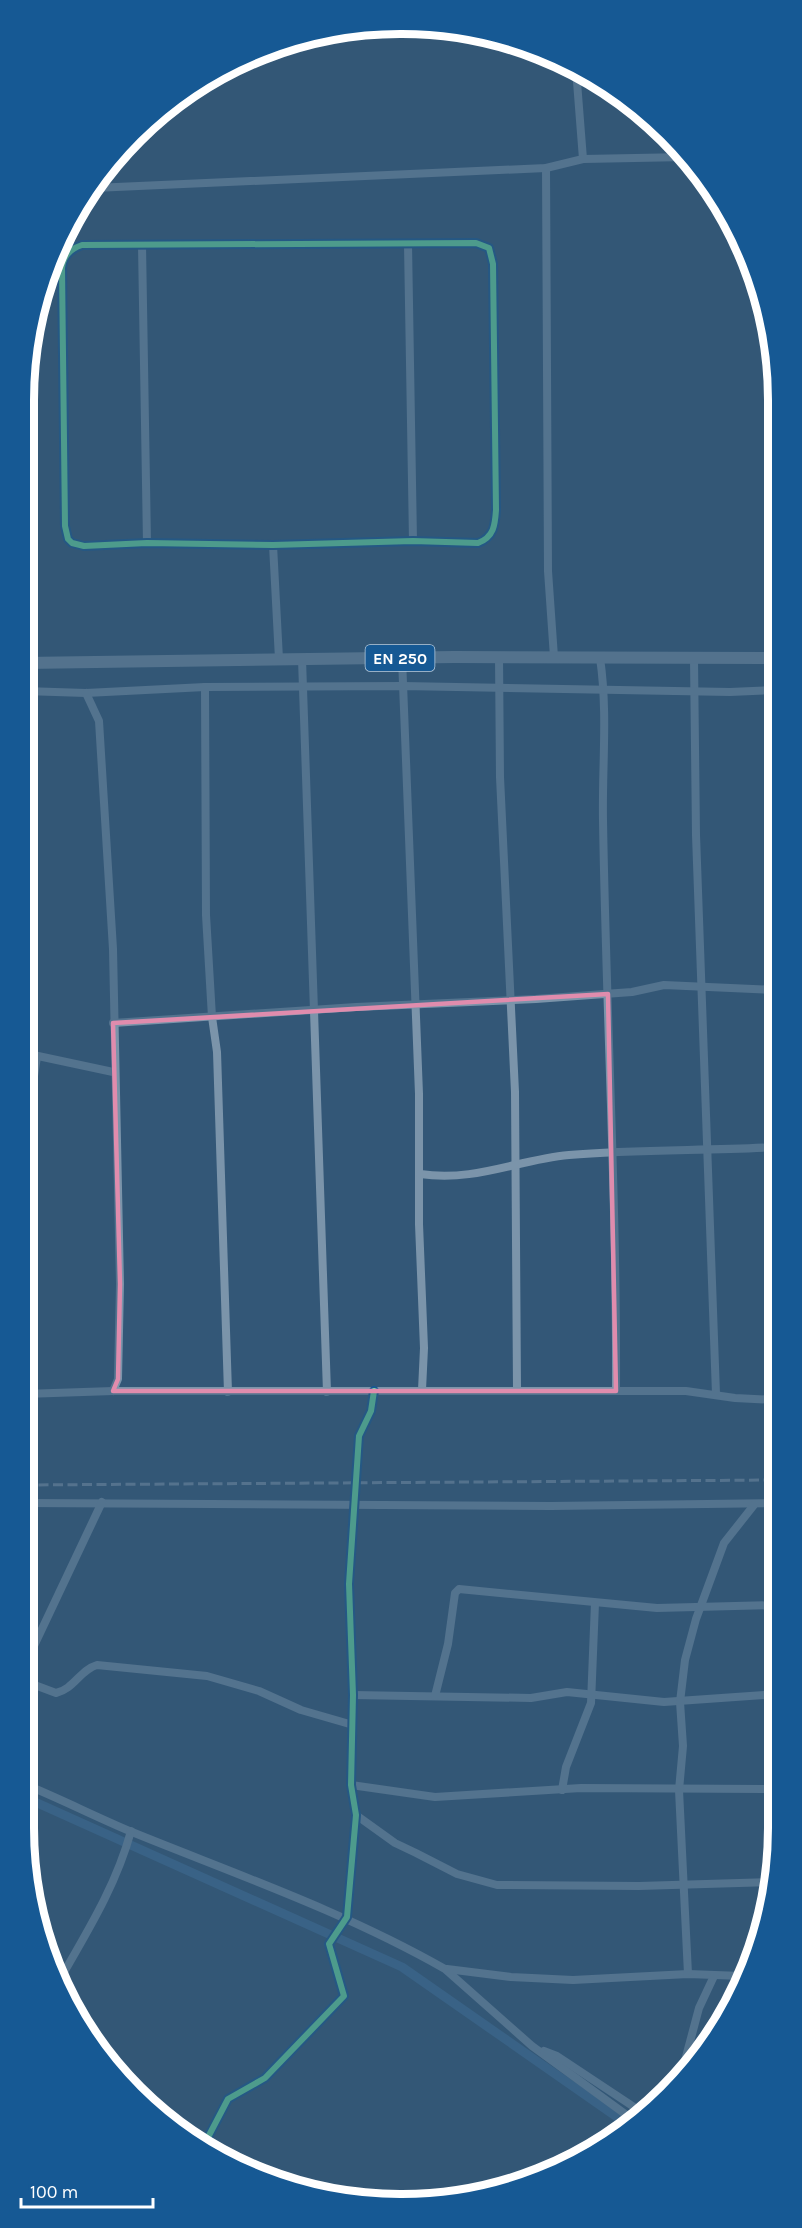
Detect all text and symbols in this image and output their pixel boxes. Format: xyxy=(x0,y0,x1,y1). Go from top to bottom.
road number: EN 250 xyxy=(366,645,434,671)
scale bar xyxy=(21,2171,153,2209)
text: 100 m xyxy=(30,2181,78,2203)

